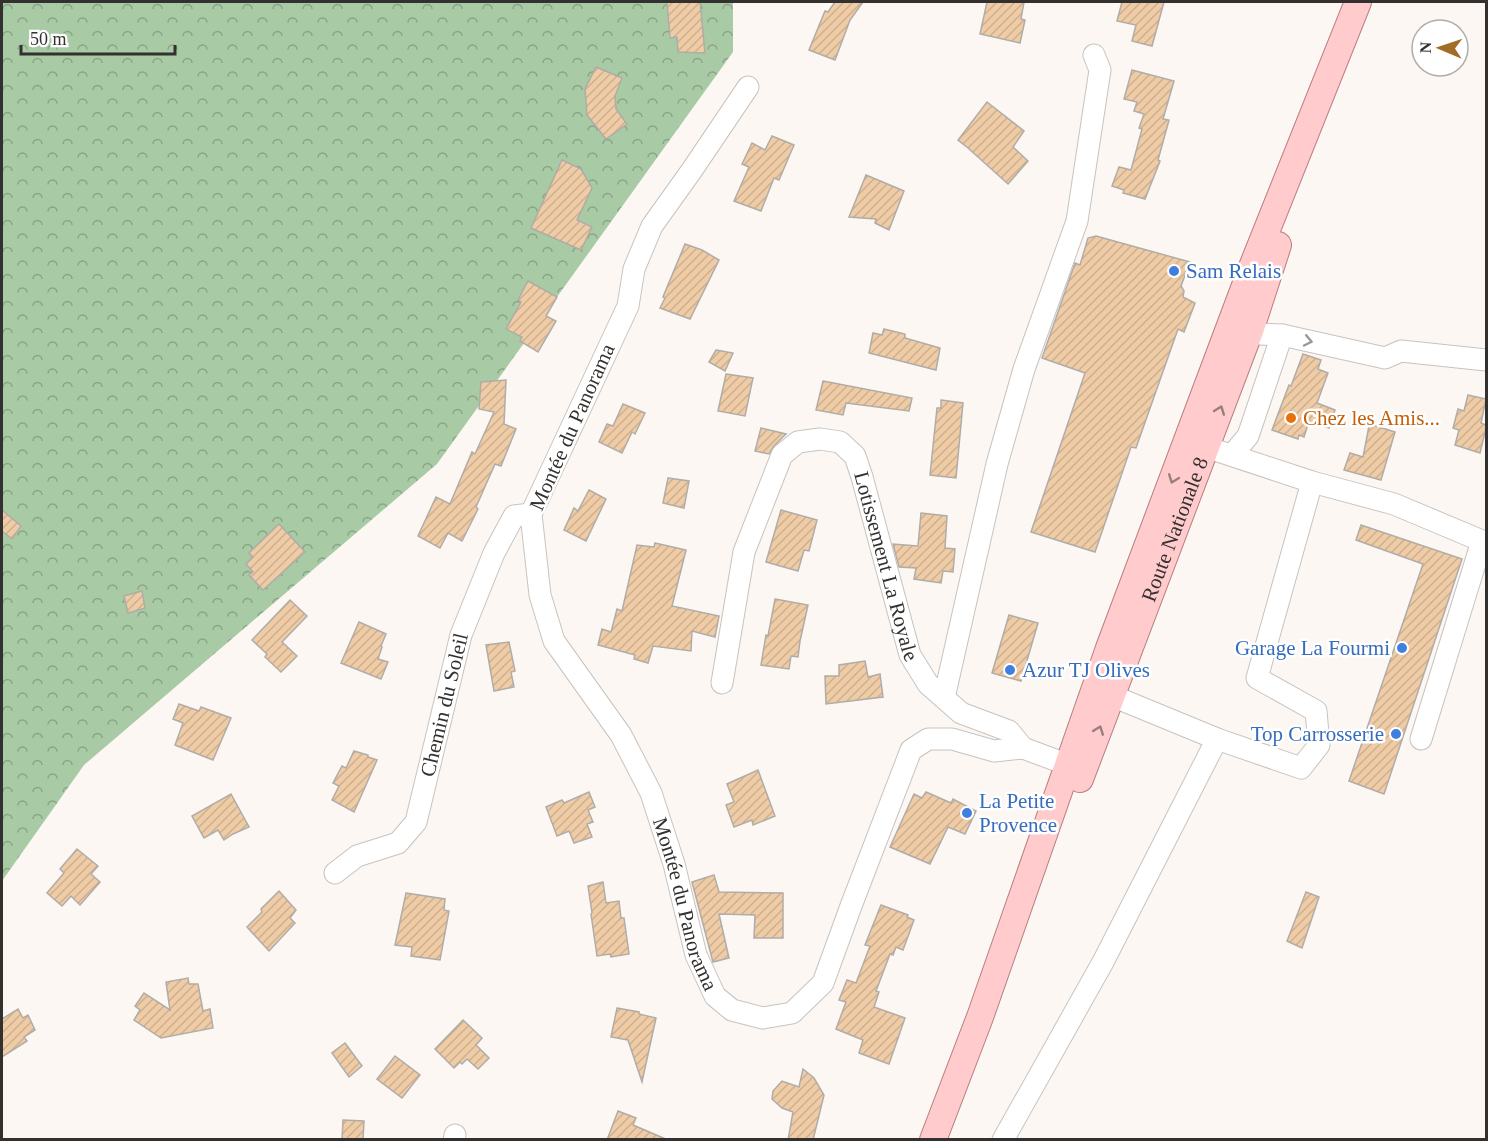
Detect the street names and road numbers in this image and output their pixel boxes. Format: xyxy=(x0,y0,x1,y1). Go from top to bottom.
street label: Montée du Panorama xyxy=(525,339,620,514)
street label: Route Nationale 8 xyxy=(1136,454,1213,605)
street label: Lotissement La Royale xyxy=(849,469,923,666)
street label: Chemin du Soleil xyxy=(415,630,473,779)
street label: Montée du Panorama xyxy=(648,814,723,995)

